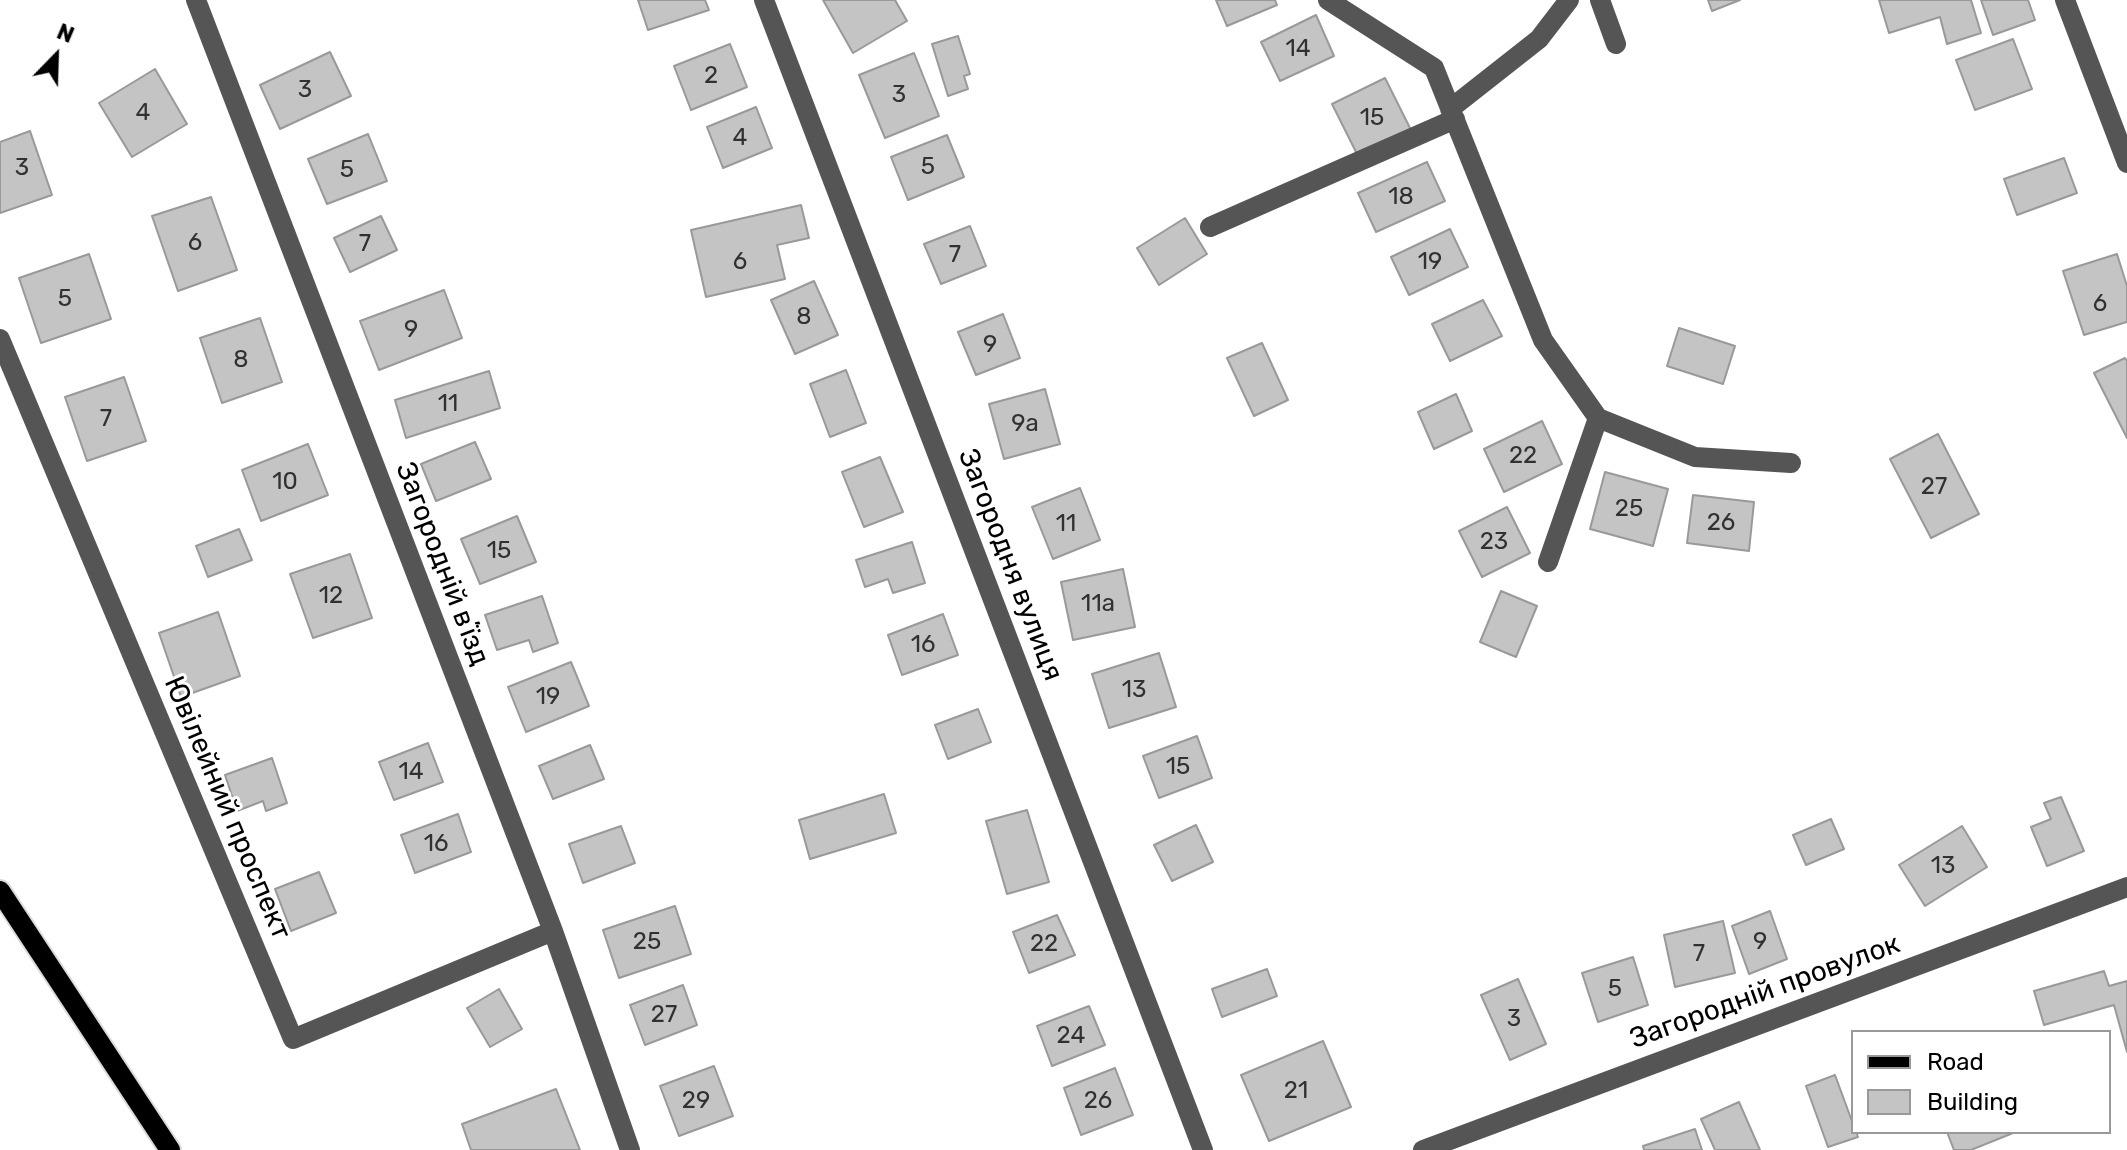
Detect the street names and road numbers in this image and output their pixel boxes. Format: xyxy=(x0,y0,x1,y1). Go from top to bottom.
street label: Загородня вулиця xyxy=(950,444,1070,686)
street label: Загородній вʼїзд xyxy=(388,458,496,670)
street label: Ювілейний проспект xyxy=(156,671,298,945)
street label: Загородній провулок xyxy=(1625,928,1905,1056)

